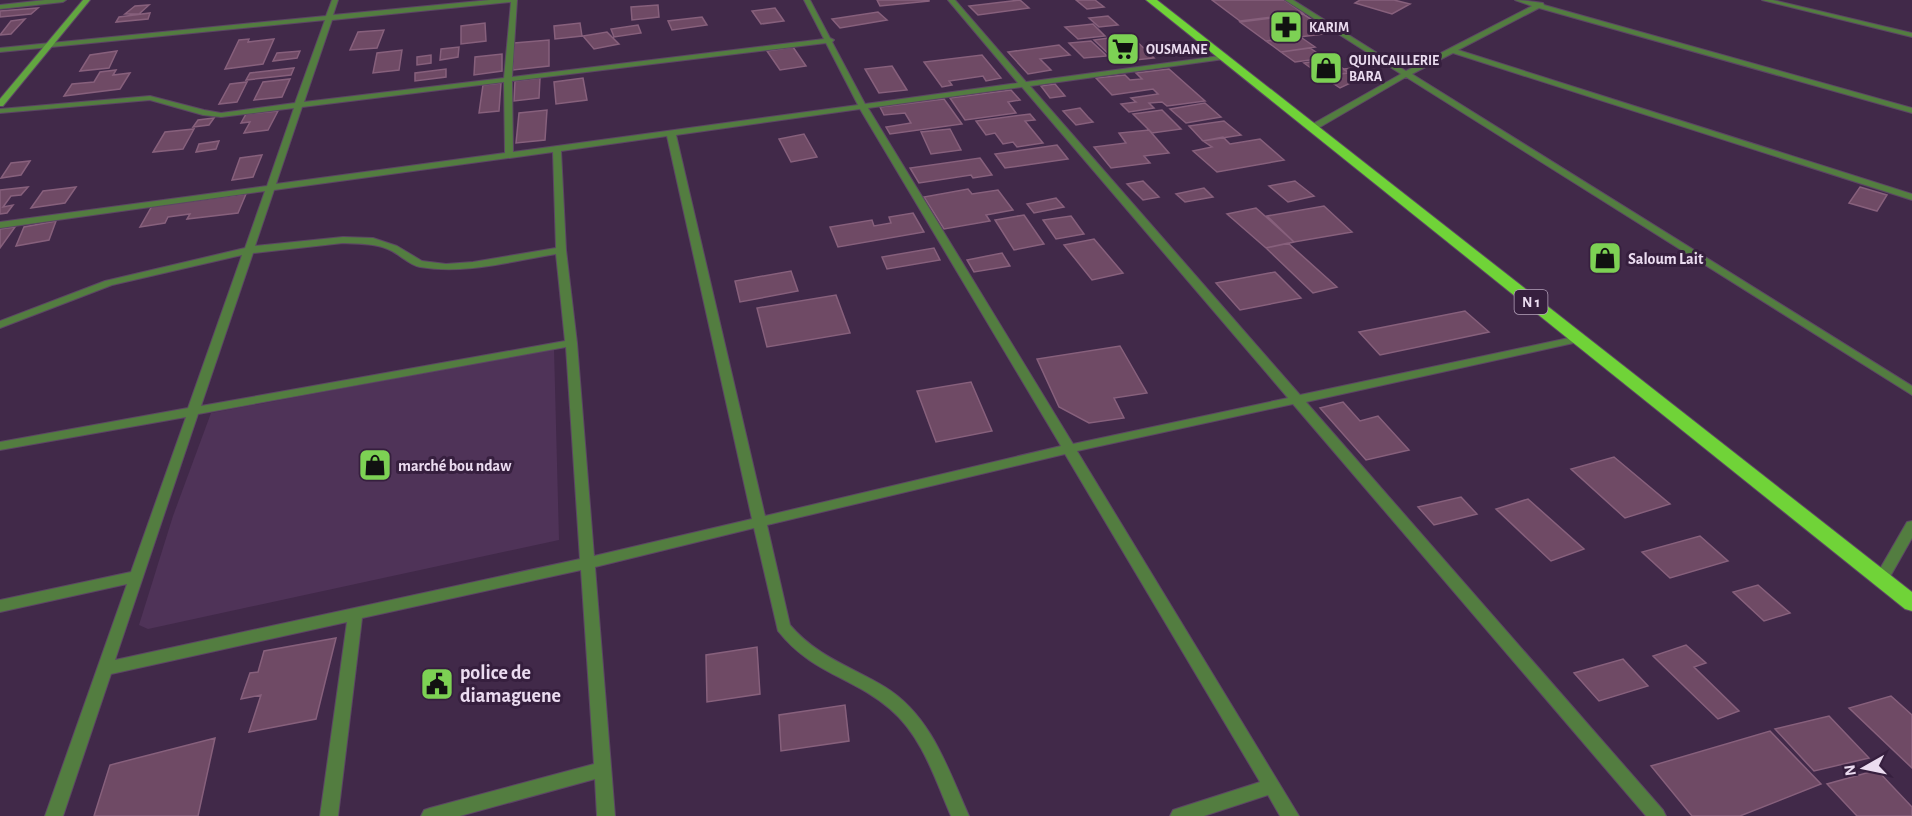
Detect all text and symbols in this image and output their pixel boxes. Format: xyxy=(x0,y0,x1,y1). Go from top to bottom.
pharmacy icon: KARIM xyxy=(1268,9,1304,45)
place label: KARIM xyxy=(1309,21,1349,35)
supermarket icon: OUSMANE xyxy=(1105,31,1141,67)
place label: OUSMANE xyxy=(1146,43,1207,57)
shop icon: QUINCAILLERIE BARA xyxy=(1308,50,1344,86)
place label: QUINCAILLERIE BARA xyxy=(1349,54,1439,84)
shop icon: Saloum Lait xyxy=(1587,240,1623,276)
place label: Saloum Lait xyxy=(1628,251,1704,267)
road number: N 1 xyxy=(1514,290,1547,314)
shop icon: marché bou ndaw xyxy=(357,447,393,483)
place label: marché bou ndaw xyxy=(398,458,512,474)
place label: police de diamaguene xyxy=(460,663,561,706)
public building icon: police de diamaguene xyxy=(419,666,455,702)
north arrow xyxy=(1834,738,1894,798)
text: N xyxy=(1841,763,1859,777)

